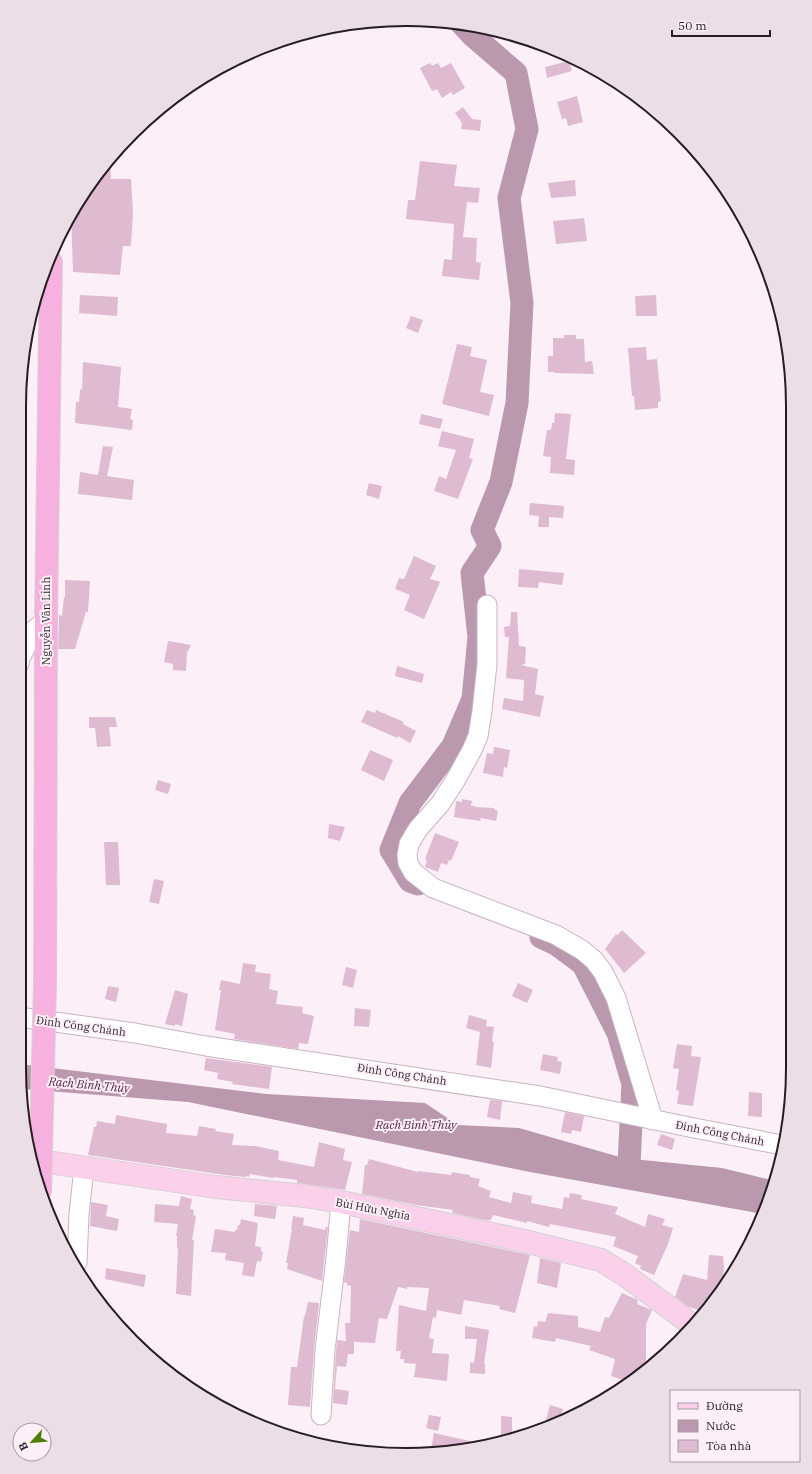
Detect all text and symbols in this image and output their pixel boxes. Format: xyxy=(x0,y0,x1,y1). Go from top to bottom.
scale bar xyxy=(672,12,770,38)
text: 50 m xyxy=(678,18,707,33)
street label: Nguyễn Văn Linh xyxy=(39,577,53,665)
street label: Đinh Công Chánh xyxy=(35,1013,127,1039)
street label: Đinh Công Chánh xyxy=(356,1060,448,1088)
water label: Rạch Bình Thủy xyxy=(47,1073,132,1096)
water label: Rạch Bình Thủy xyxy=(374,1117,458,1132)
street label: Đinh Công Chánh xyxy=(674,1118,766,1149)
street label: Bùi Hữu Nghĩa xyxy=(335,1195,411,1223)
legend xyxy=(670,1390,800,1462)
text: Đường xyxy=(706,1398,743,1413)
text: Nước xyxy=(706,1418,736,1433)
north arrow xyxy=(12,1422,52,1462)
text: Tòa nhà xyxy=(706,1438,752,1453)
text: B xyxy=(15,1440,31,1453)

